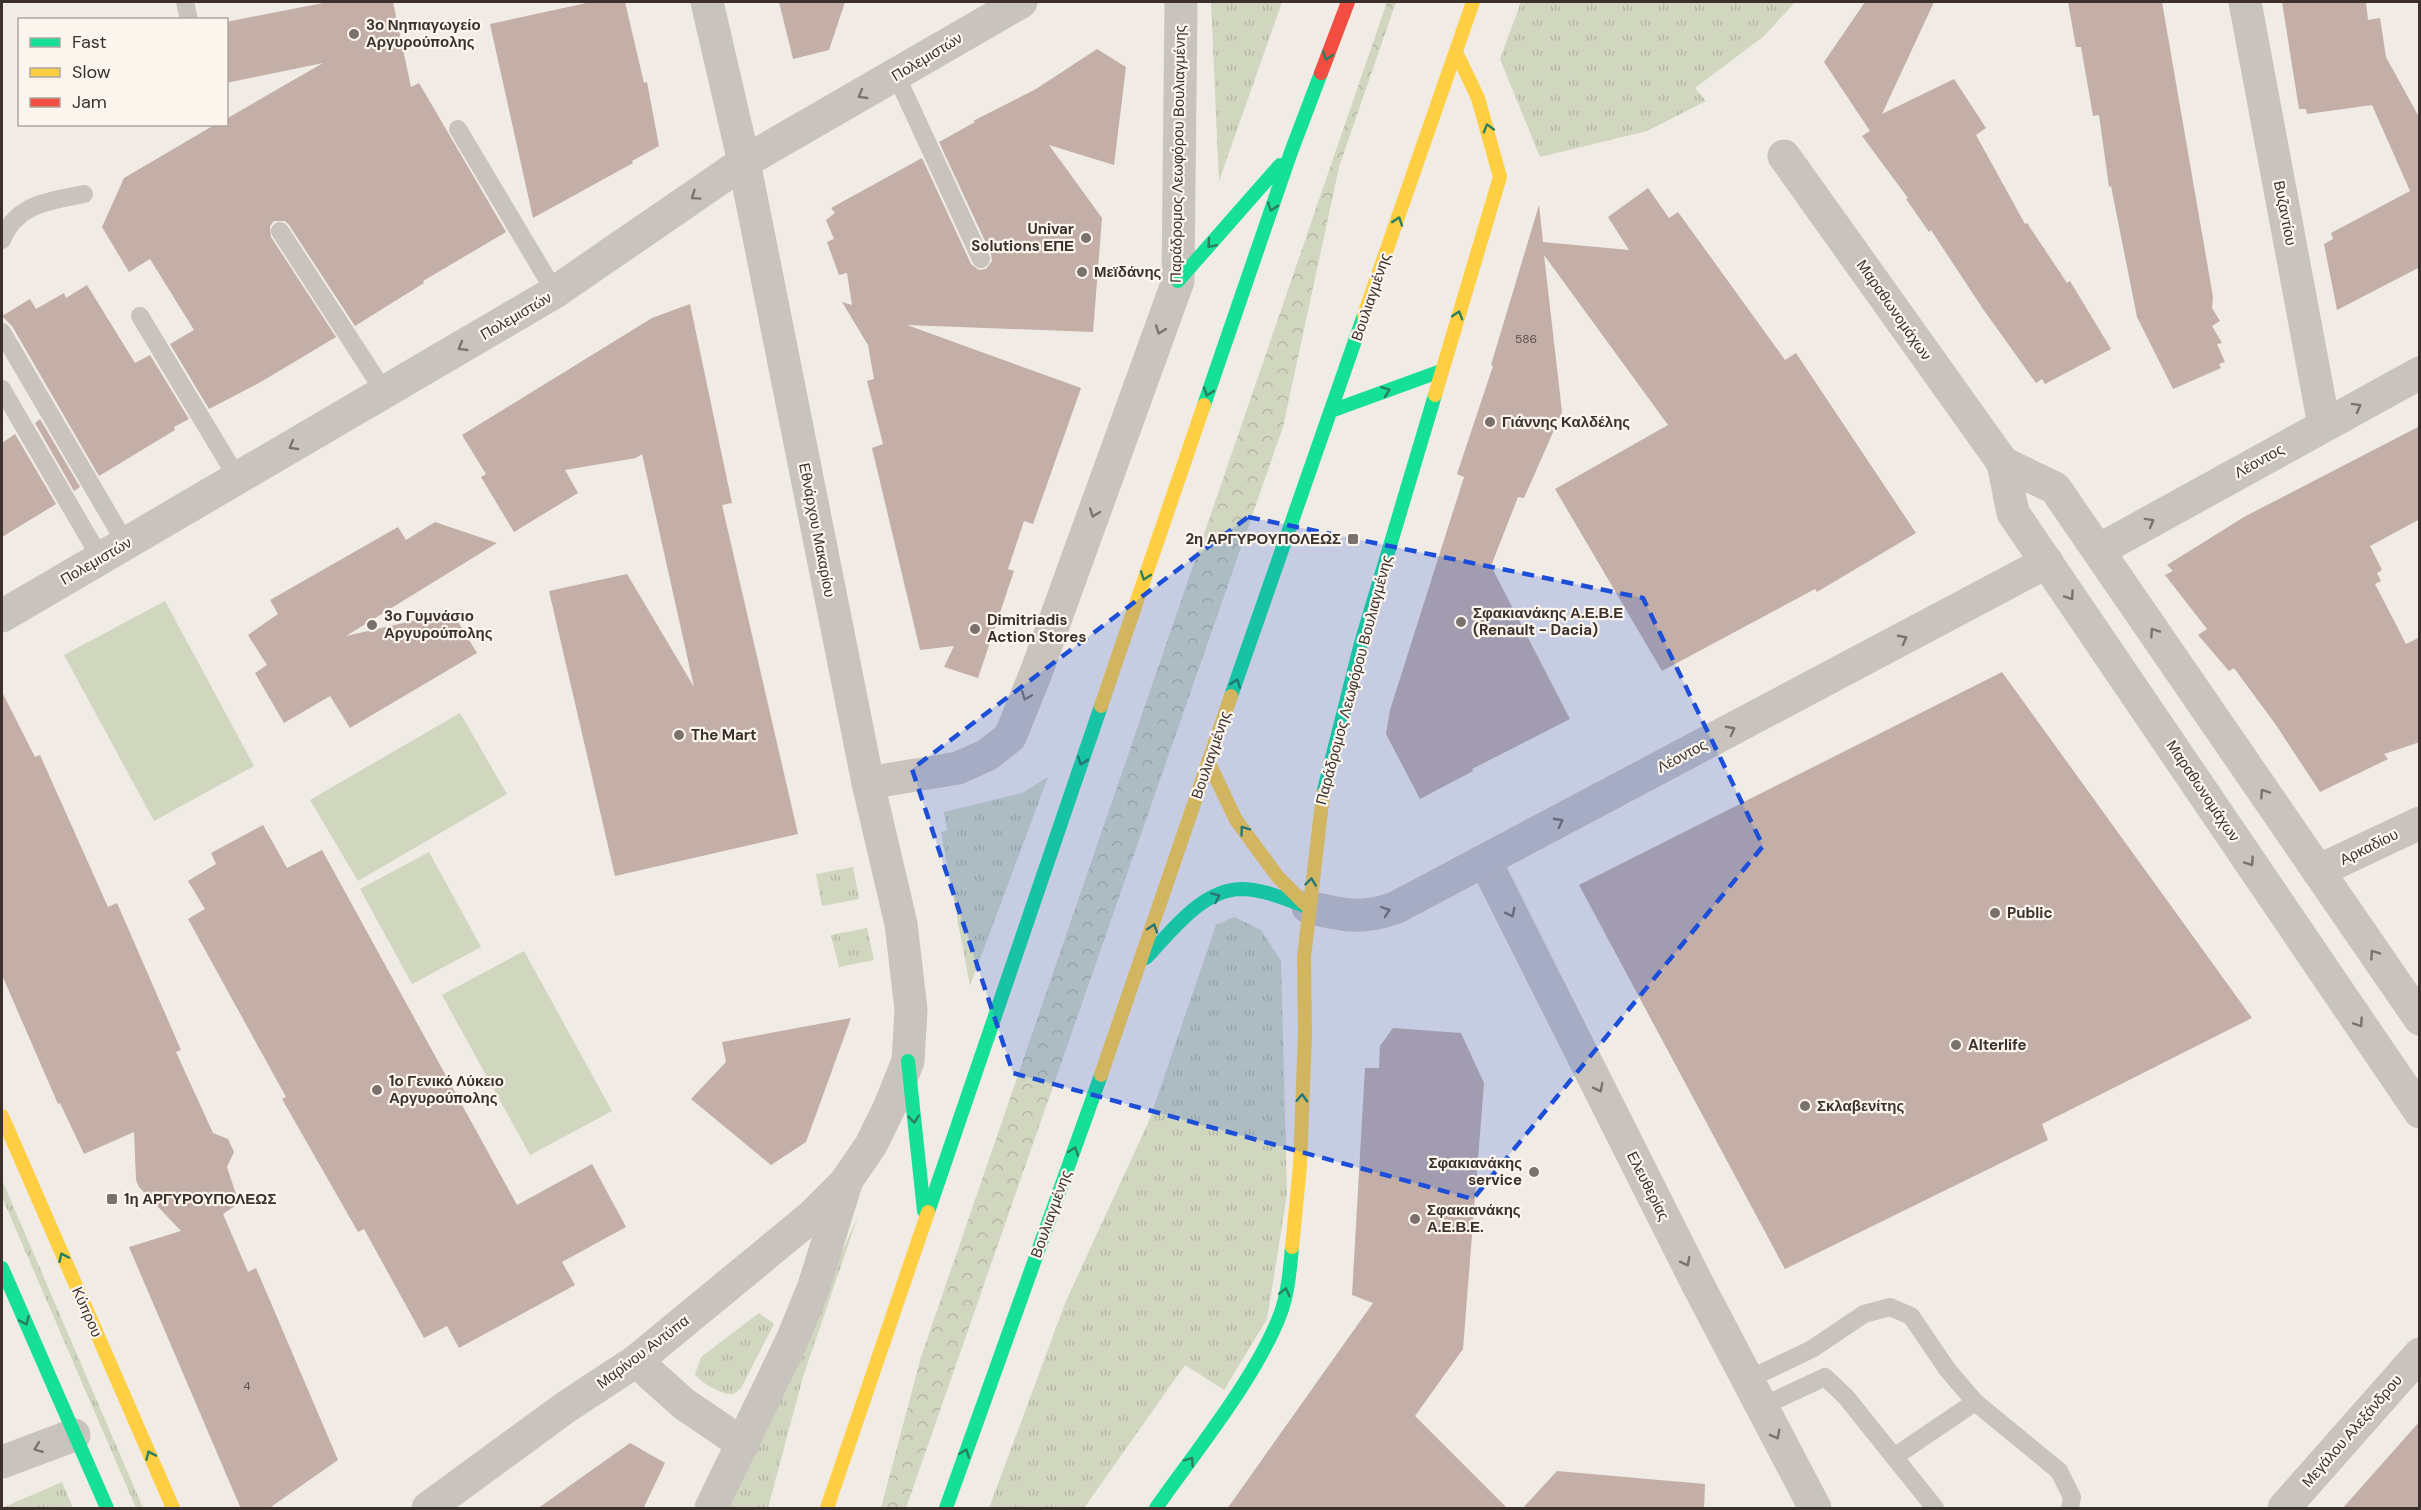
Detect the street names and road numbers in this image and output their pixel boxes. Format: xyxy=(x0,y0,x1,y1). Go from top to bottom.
street label: Παράδρομος Λεωφόρου Βουλιαγμένης xyxy=(1166,25,1190,283)
street label: Πολεμιστών xyxy=(888,28,966,86)
street label: Βυζαντίου xyxy=(2269,179,2301,247)
street label: Βουλιαγμένης xyxy=(1347,250,1395,344)
street label: Μαραθωνομάχων xyxy=(1852,256,1936,364)
street label: Πολεμιστών xyxy=(477,288,555,344)
street label: Λέοντος xyxy=(2231,439,2287,483)
street label: Εθνάρχου Μακαρίου xyxy=(794,461,840,599)
street label: Πολεμιστών xyxy=(57,533,135,589)
street label: Παράδρομος Λεωφόρου Βουλιαγμένης xyxy=(1311,553,1397,807)
street label: Βουλιαγμένης xyxy=(1187,708,1235,802)
street label: Λέοντος xyxy=(1654,735,1710,777)
street label: Μαραθωνομάχων xyxy=(2162,736,2244,846)
street label: Αρκαδίου xyxy=(2336,824,2402,870)
street label: Ελευθερίας xyxy=(1622,1148,1674,1224)
street label: Βουλιαγμένης xyxy=(1026,1167,1076,1261)
street label: Κύπρου xyxy=(67,1284,107,1340)
street label: Μαρίνου Αντύπα xyxy=(593,1310,694,1393)
street label: Μεγάλου Αλεξάνδρου xyxy=(2297,1370,2407,1492)

